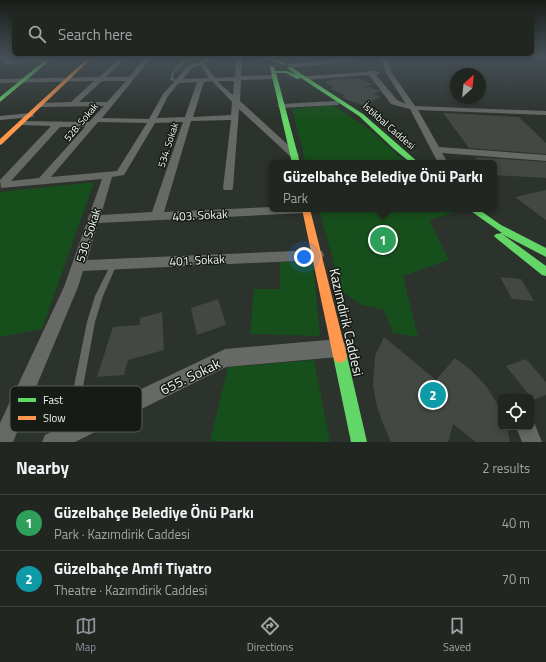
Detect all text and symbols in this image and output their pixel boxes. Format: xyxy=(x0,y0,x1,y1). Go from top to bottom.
search box xyxy=(12,12,534,56)
icon: search xyxy=(26,23,48,45)
text: Search here xyxy=(58,23,132,46)
north arrow xyxy=(450,68,486,104)
street label: 528. Sokak xyxy=(60,99,102,145)
street label: İstikbal Caddesi xyxy=(359,99,419,153)
street label: 534. Sokak xyxy=(154,120,182,169)
popup xyxy=(269,160,497,212)
text: Güzelbahçe Belediye Önü Parkı xyxy=(283,165,483,188)
text: Park xyxy=(283,188,308,208)
street label: 403. Sokak xyxy=(172,204,229,226)
street label: 530. Sokak xyxy=(70,205,106,264)
pin: 1 xyxy=(370,225,396,255)
your location xyxy=(294,247,314,267)
street label: 401. Sokak xyxy=(169,249,226,271)
street label: Kazımdirik Caddesi xyxy=(324,266,370,378)
street label: 655. Sokak xyxy=(156,352,224,400)
pin: 2 xyxy=(420,380,446,410)
legend xyxy=(10,386,142,432)
text: Fast xyxy=(43,392,63,408)
map controls xyxy=(498,394,534,430)
button: locate xyxy=(498,394,534,430)
text: Slow xyxy=(43,410,66,426)
text: Nearby xyxy=(16,455,69,481)
text: 2 results xyxy=(482,458,530,478)
text: Güzelbahçe Belediye Önü Parkı xyxy=(54,501,254,524)
text: 1 xyxy=(25,513,33,533)
text: 40 m xyxy=(502,513,530,533)
text: Park · Kazımdirik Caddesi xyxy=(54,524,190,544)
text: Güzelbahçe Amfi Tiyatro xyxy=(54,557,212,580)
text: 2 xyxy=(25,569,33,589)
text: 70 m xyxy=(502,569,530,589)
text: Theatre · Kazımdirik Caddesi xyxy=(54,580,207,600)
tab: Map xyxy=(75,615,97,655)
tab: Directions xyxy=(247,615,293,655)
tab: Saved xyxy=(443,615,471,655)

